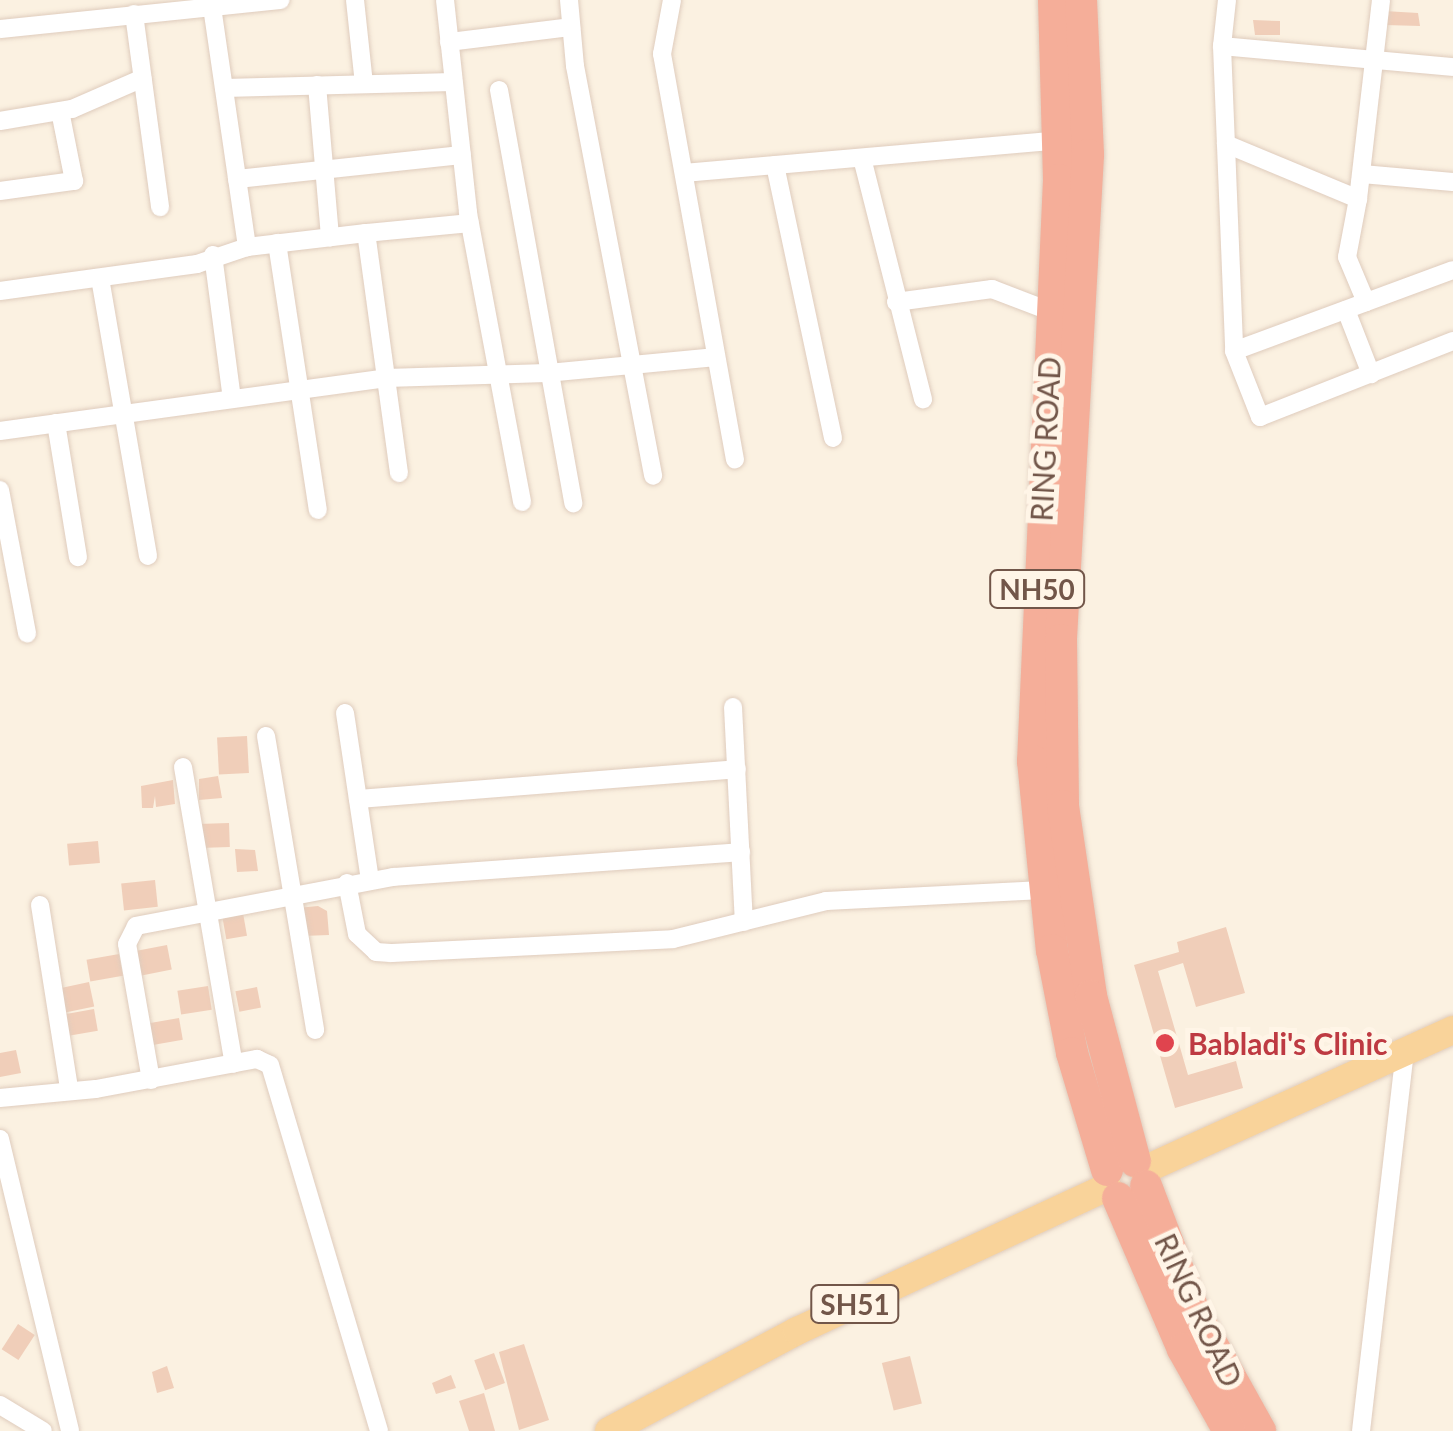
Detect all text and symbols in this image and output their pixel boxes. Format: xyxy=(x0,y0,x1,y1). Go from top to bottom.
street label: RING ROAD xyxy=(1023,356,1067,522)
road number: NH50 xyxy=(987,566,1087,612)
place label: Babladi's Clinic xyxy=(1188,1025,1387,1061)
marker: Babladi's Clinic xyxy=(1152,1030,1178,1056)
street label: RING ROAD xyxy=(1148,1228,1250,1392)
road number: SH51 xyxy=(810,1281,900,1327)

